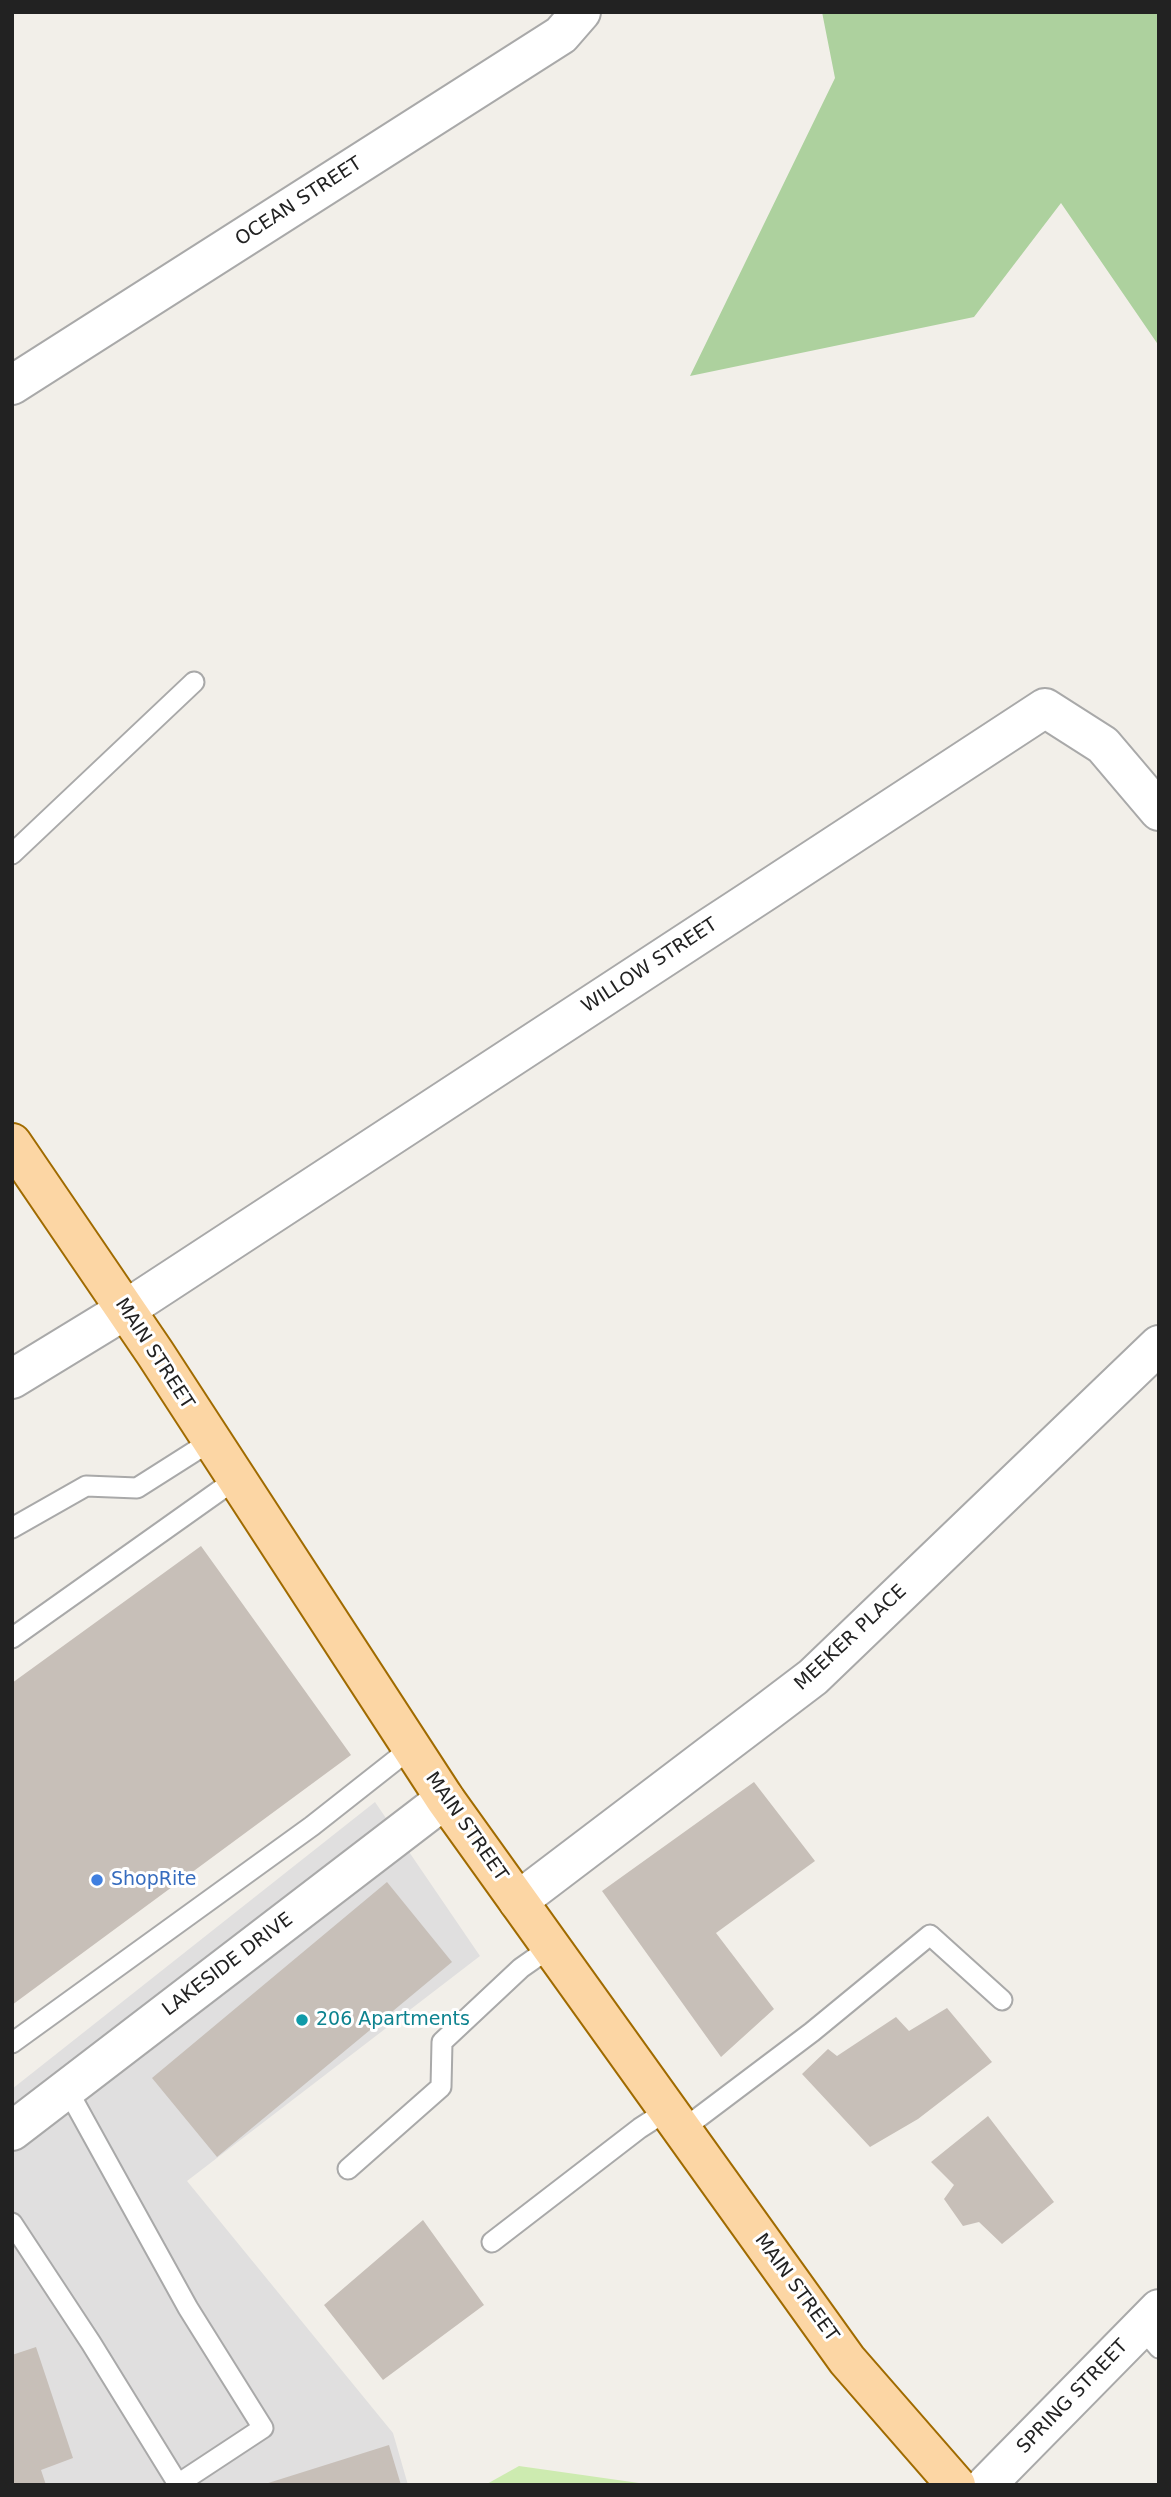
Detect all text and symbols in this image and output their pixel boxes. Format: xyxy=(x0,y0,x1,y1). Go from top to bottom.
street label: OCEAN STREET xyxy=(232,153,366,251)
street label: WILLOW STREET xyxy=(578,914,722,1018)
street label: MAIN STREET xyxy=(110,1294,198,1414)
street label: MEEKER PLACE xyxy=(790,1580,912,1696)
street label: MAIN STREET xyxy=(420,1768,512,1886)
place label: ShopRite xyxy=(111,1869,196,1891)
marker: ShopRite xyxy=(89,1872,105,1888)
street label: LAKESIDE DRIVE xyxy=(158,1909,298,2021)
place label: 206 Apartments xyxy=(316,2009,470,2031)
marker: 206 Apartments xyxy=(294,2012,310,2028)
street label: MAIN STREET xyxy=(749,2230,843,2346)
street label: SPRING STREET xyxy=(1013,2335,1133,2459)

